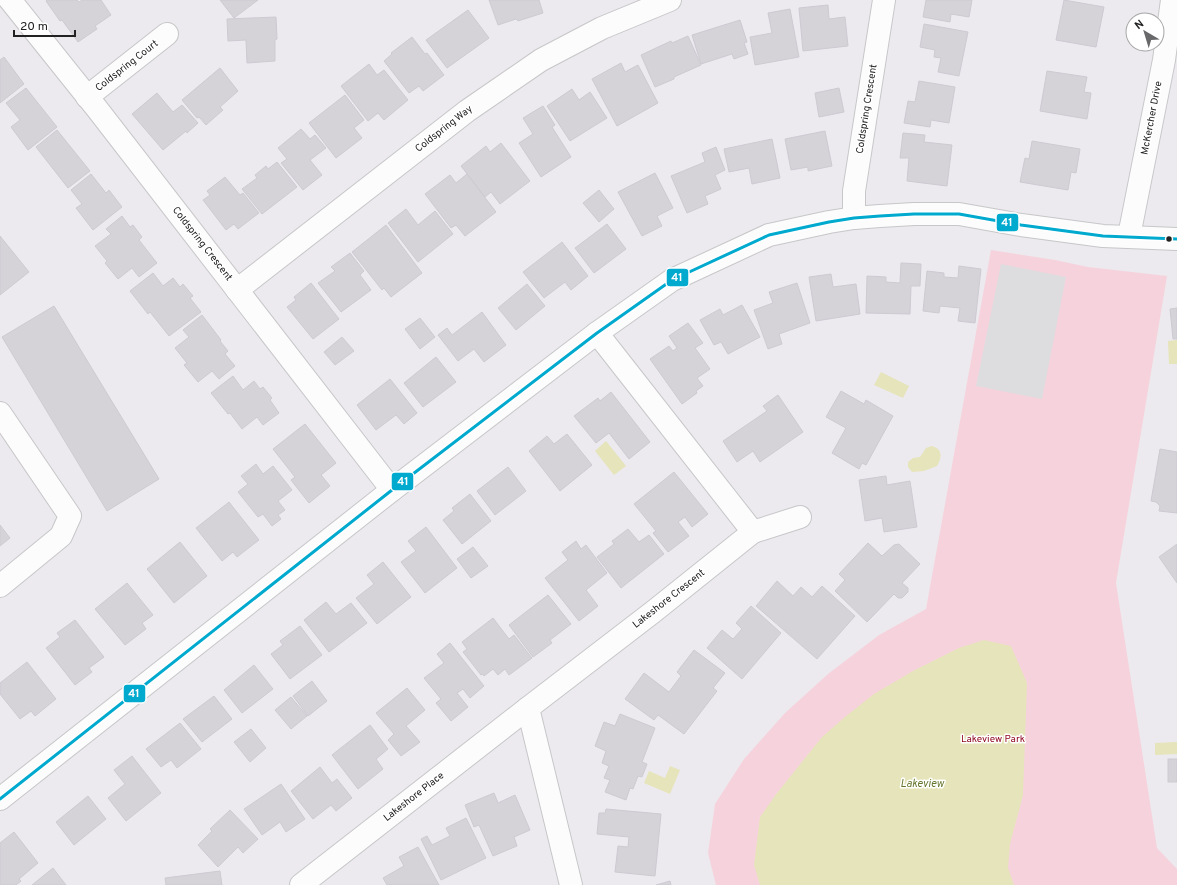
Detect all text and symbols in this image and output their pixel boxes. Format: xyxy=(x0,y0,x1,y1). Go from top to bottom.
scale bar xyxy=(14,12,75,38)
north arrow xyxy=(1125,12,1165,52)
text: N xyxy=(1132,17,1147,33)
text: 20 m xyxy=(20,19,48,35)
street label: Coldspring Court xyxy=(93,37,161,95)
street label: Coldspring Crescent xyxy=(853,63,881,155)
street label: McKercher Drive xyxy=(1138,80,1166,156)
street label: Coldspring Way xyxy=(413,103,475,155)
street label: Coldspring Crescent xyxy=(169,204,235,284)
line badge: 41 xyxy=(996,213,1019,232)
text: 41 xyxy=(1001,216,1013,230)
unlabelled marker xyxy=(1164,234,1174,244)
line badge: 41 xyxy=(666,268,689,287)
text: 41 xyxy=(671,271,683,285)
line badge: 41 xyxy=(391,472,414,491)
text: 41 xyxy=(397,475,409,489)
street label: Lakeshore Crescent xyxy=(630,567,708,631)
line badge: 41 xyxy=(123,684,146,703)
text: 41 xyxy=(128,687,140,701)
park label: Lakeview Park xyxy=(961,733,1025,746)
street label: Lakeshore Place xyxy=(381,769,447,825)
water label: Lakeview xyxy=(900,777,945,791)

